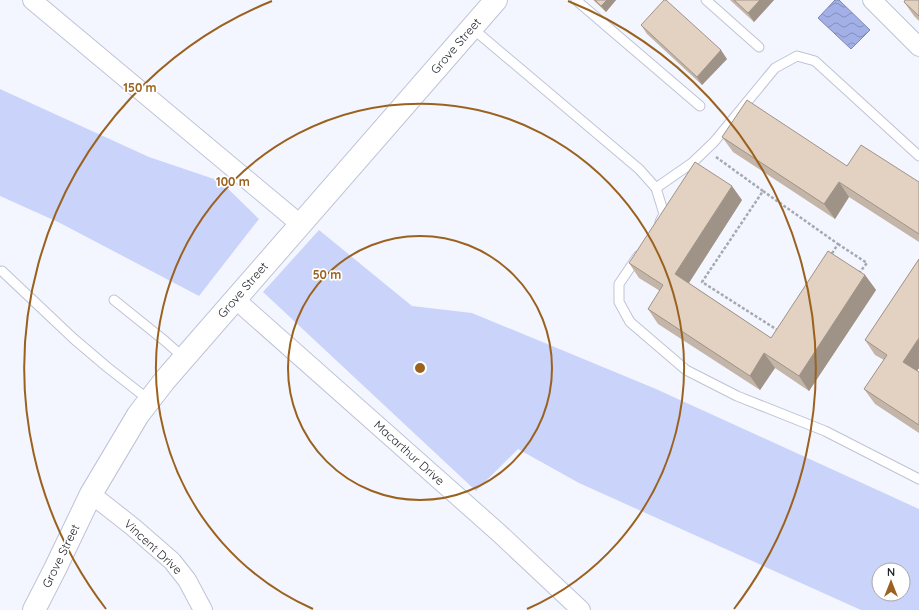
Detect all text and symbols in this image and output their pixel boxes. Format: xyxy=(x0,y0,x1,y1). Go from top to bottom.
street label: Grove Street xyxy=(427,15,484,77)
text: 150 m xyxy=(123,80,157,95)
text: 100 m xyxy=(216,174,250,189)
street label: Grove Street xyxy=(214,259,271,321)
text: 50 m xyxy=(313,267,341,282)
centre of rings xyxy=(413,361,427,375)
street label: Macarthur Drive xyxy=(371,417,448,488)
street label: Vincent Drive xyxy=(121,516,186,577)
street label: Grove Street xyxy=(39,521,82,590)
north arrow xyxy=(871,562,911,602)
text: N xyxy=(887,565,895,579)

